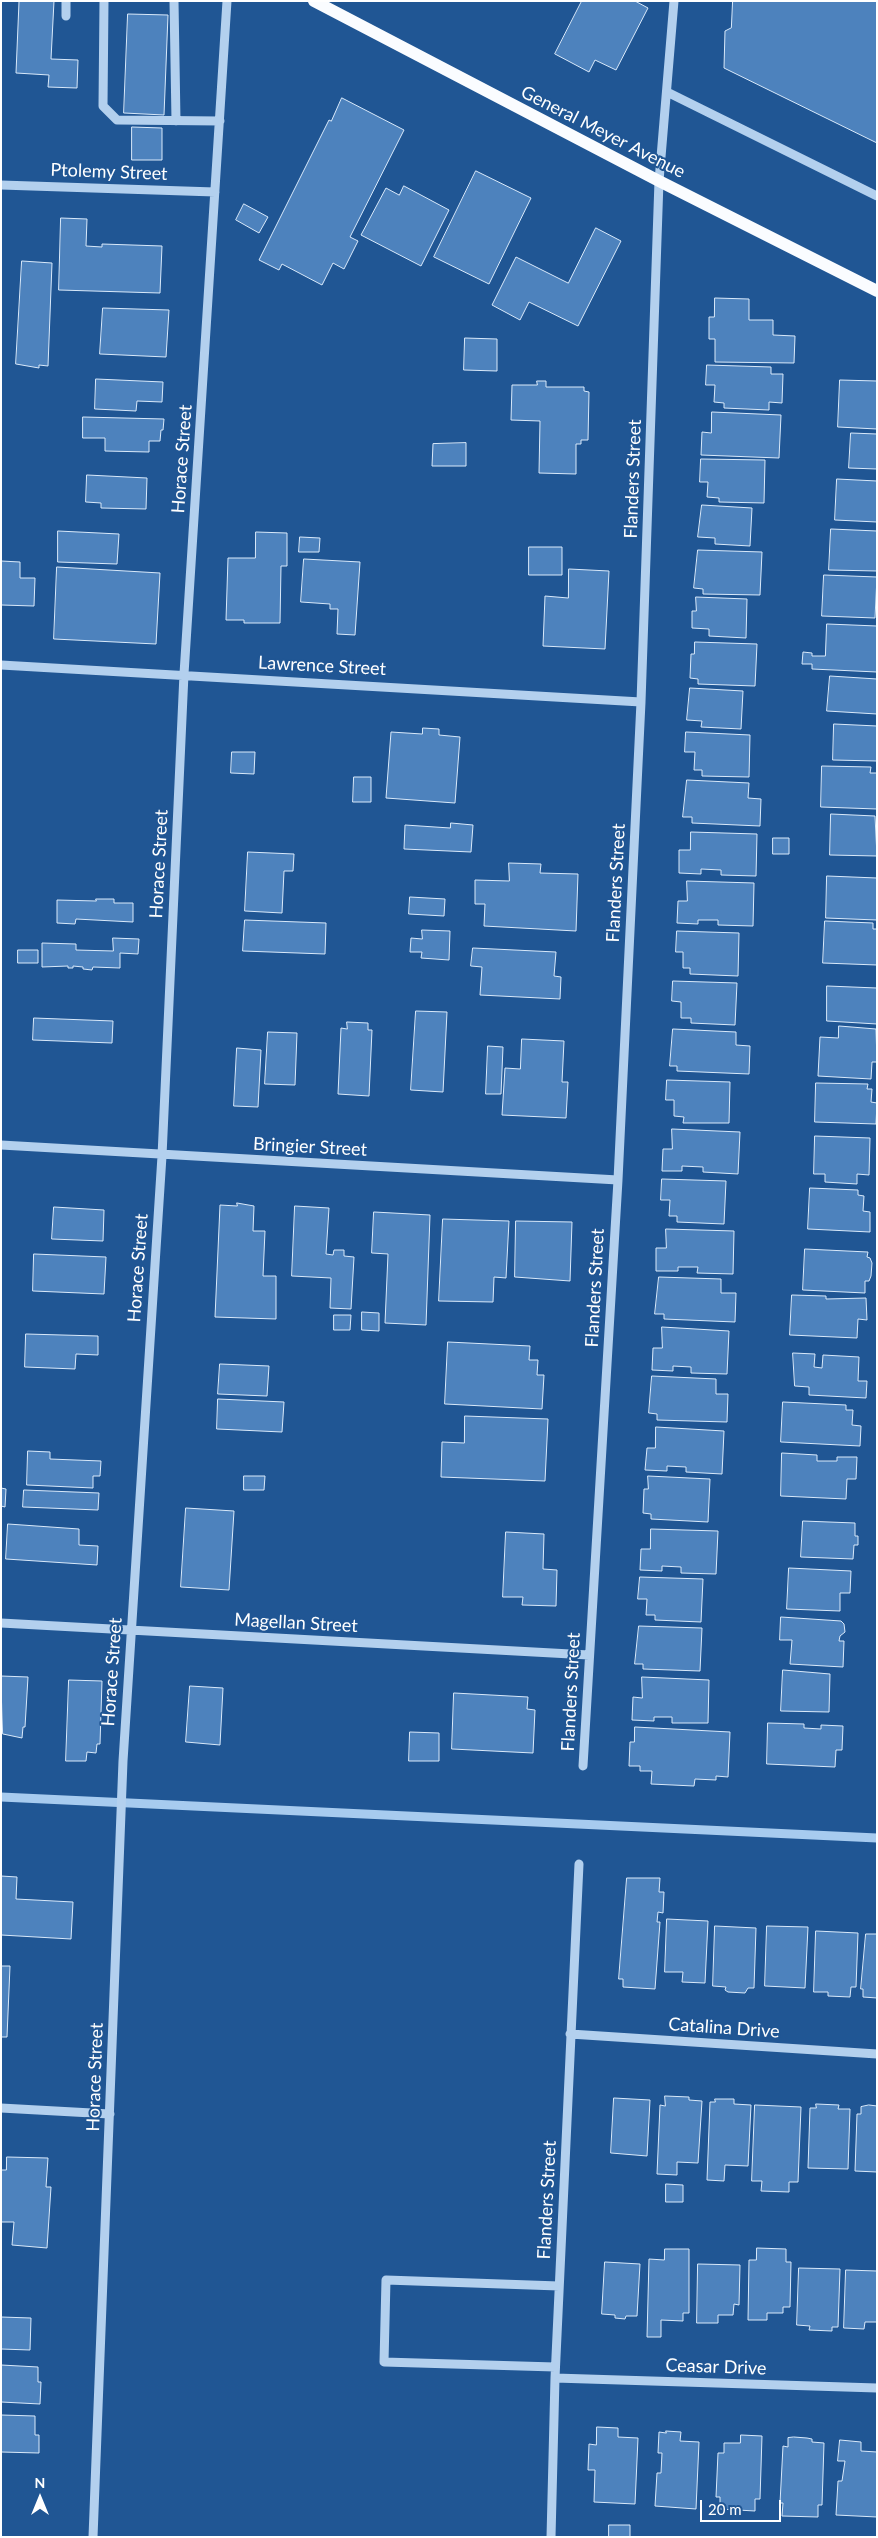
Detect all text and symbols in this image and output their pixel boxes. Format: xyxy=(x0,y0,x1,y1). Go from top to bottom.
street label: General Meyer Avenue xyxy=(517,81,689,183)
street label: Ptolemy Street xyxy=(50,159,168,185)
street label: Horace Street xyxy=(167,404,197,514)
street label: Flanders Street xyxy=(620,419,646,539)
street label: Lawrence Street xyxy=(258,652,386,680)
street label: Horace Street xyxy=(145,809,173,919)
street label: Flanders Street xyxy=(602,823,630,943)
street label: Bringier Street xyxy=(252,1133,368,1161)
street label: Horace Street xyxy=(123,1213,153,1323)
street label: Flanders Street xyxy=(581,1228,609,1348)
street label: Magellan Street xyxy=(234,1609,358,1637)
street label: Horace Street xyxy=(97,1617,127,1727)
street label: Flanders Street xyxy=(557,1632,585,1752)
street label: Catalina Drive xyxy=(668,2013,780,2043)
street label: Horace Street xyxy=(82,2022,108,2132)
street label: Flanders Street xyxy=(533,2140,561,2260)
street label: Ceasar Drive xyxy=(665,2354,767,2380)
north arrow xyxy=(15,2473,65,2523)
text: N xyxy=(35,2474,45,2491)
scale bar xyxy=(703,2490,784,2522)
text: 20 m xyxy=(708,2500,742,2518)

